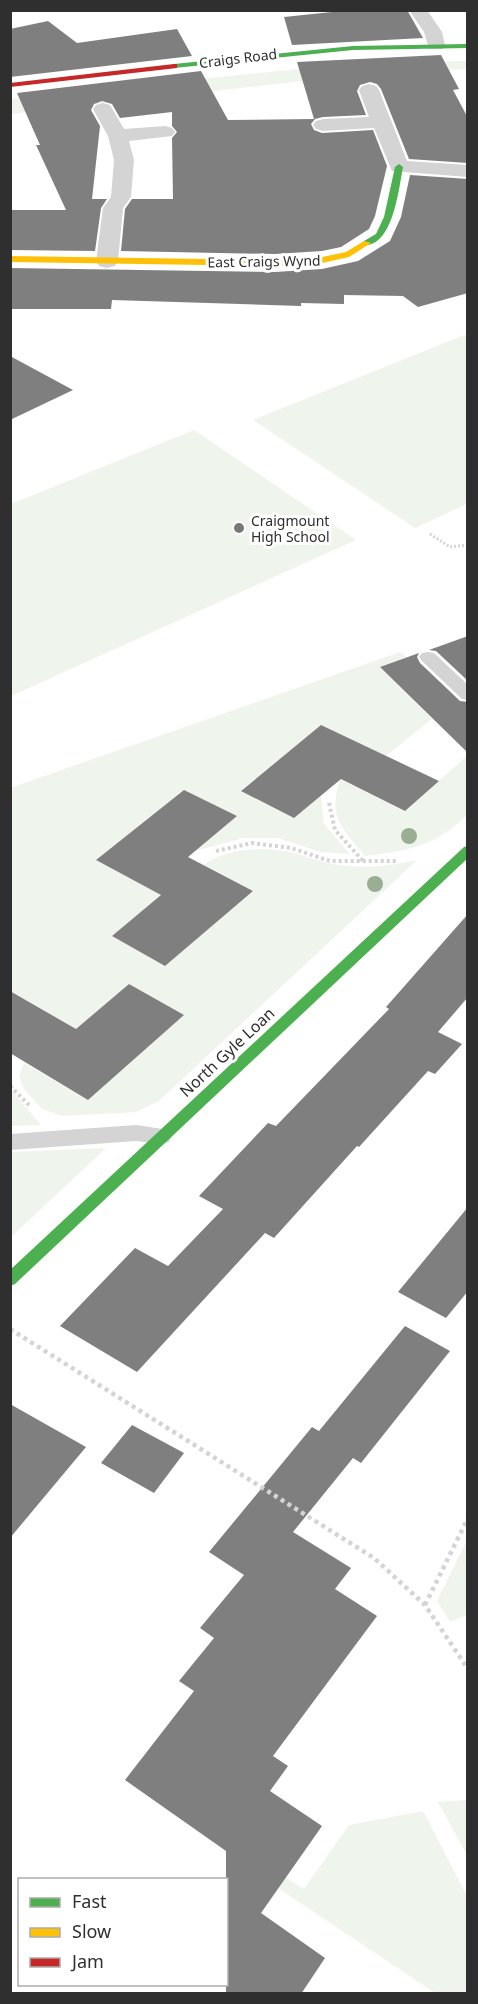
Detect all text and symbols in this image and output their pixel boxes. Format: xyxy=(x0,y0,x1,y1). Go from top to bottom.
street label: Craigs Road xyxy=(198,44,278,72)
street label: East Craigs Wynd xyxy=(207,251,321,271)
place label: Craigmount High School xyxy=(251,511,330,546)
marker: Craigmount High School xyxy=(232,521,246,535)
street label: North Gyle Loan xyxy=(175,1002,279,1102)
legend xyxy=(18,1878,228,1986)
text: Fast xyxy=(72,1889,107,1913)
text: Slow xyxy=(72,1919,111,1943)
text: Jam xyxy=(70,1949,104,1973)

